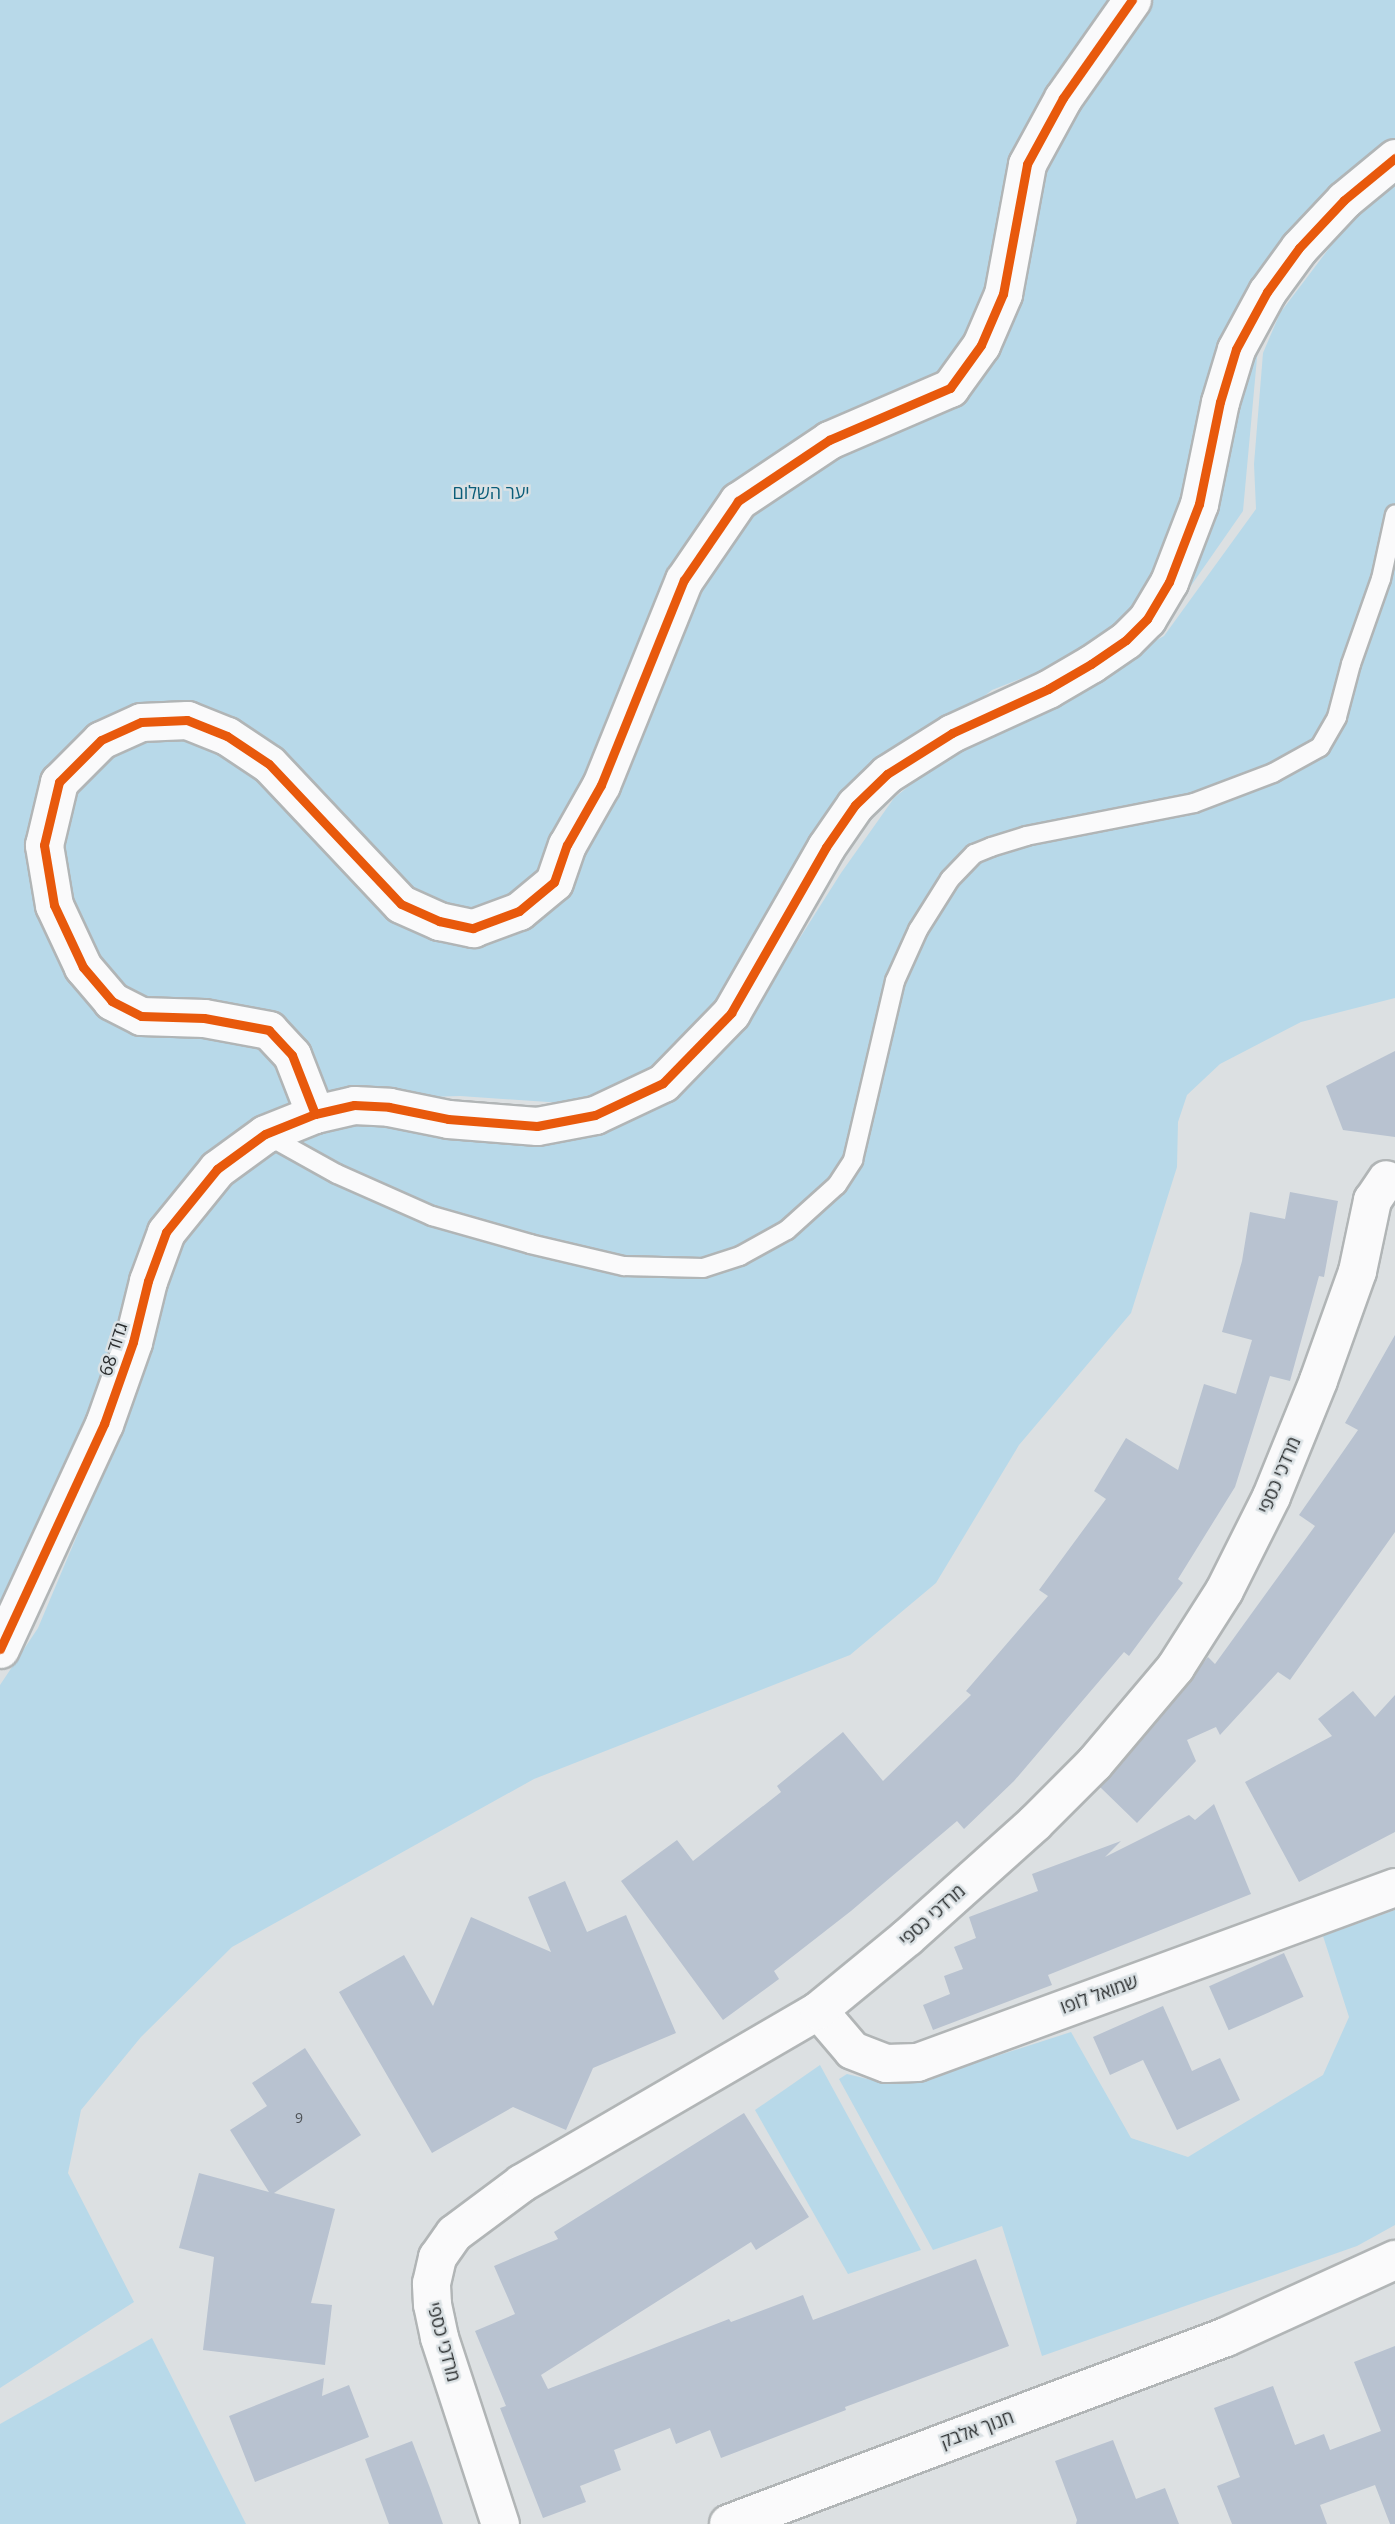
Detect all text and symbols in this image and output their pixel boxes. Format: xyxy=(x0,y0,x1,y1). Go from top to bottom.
park label: יער השלום xyxy=(452,481,530,503)
street label: גדוד 68 xyxy=(94,1319,132,1379)
street label: מרדכי כספי xyxy=(1253,1433,1305,1517)
street label: מרדכי כספי xyxy=(894,1880,970,1950)
street label: שמואל לופו xyxy=(1057,1970,1141,2018)
house number: 9 xyxy=(295,2110,303,2126)
street label: מרדכי כספי xyxy=(423,2300,465,2384)
street label: חנוך אלבק xyxy=(937,2406,1017,2452)

